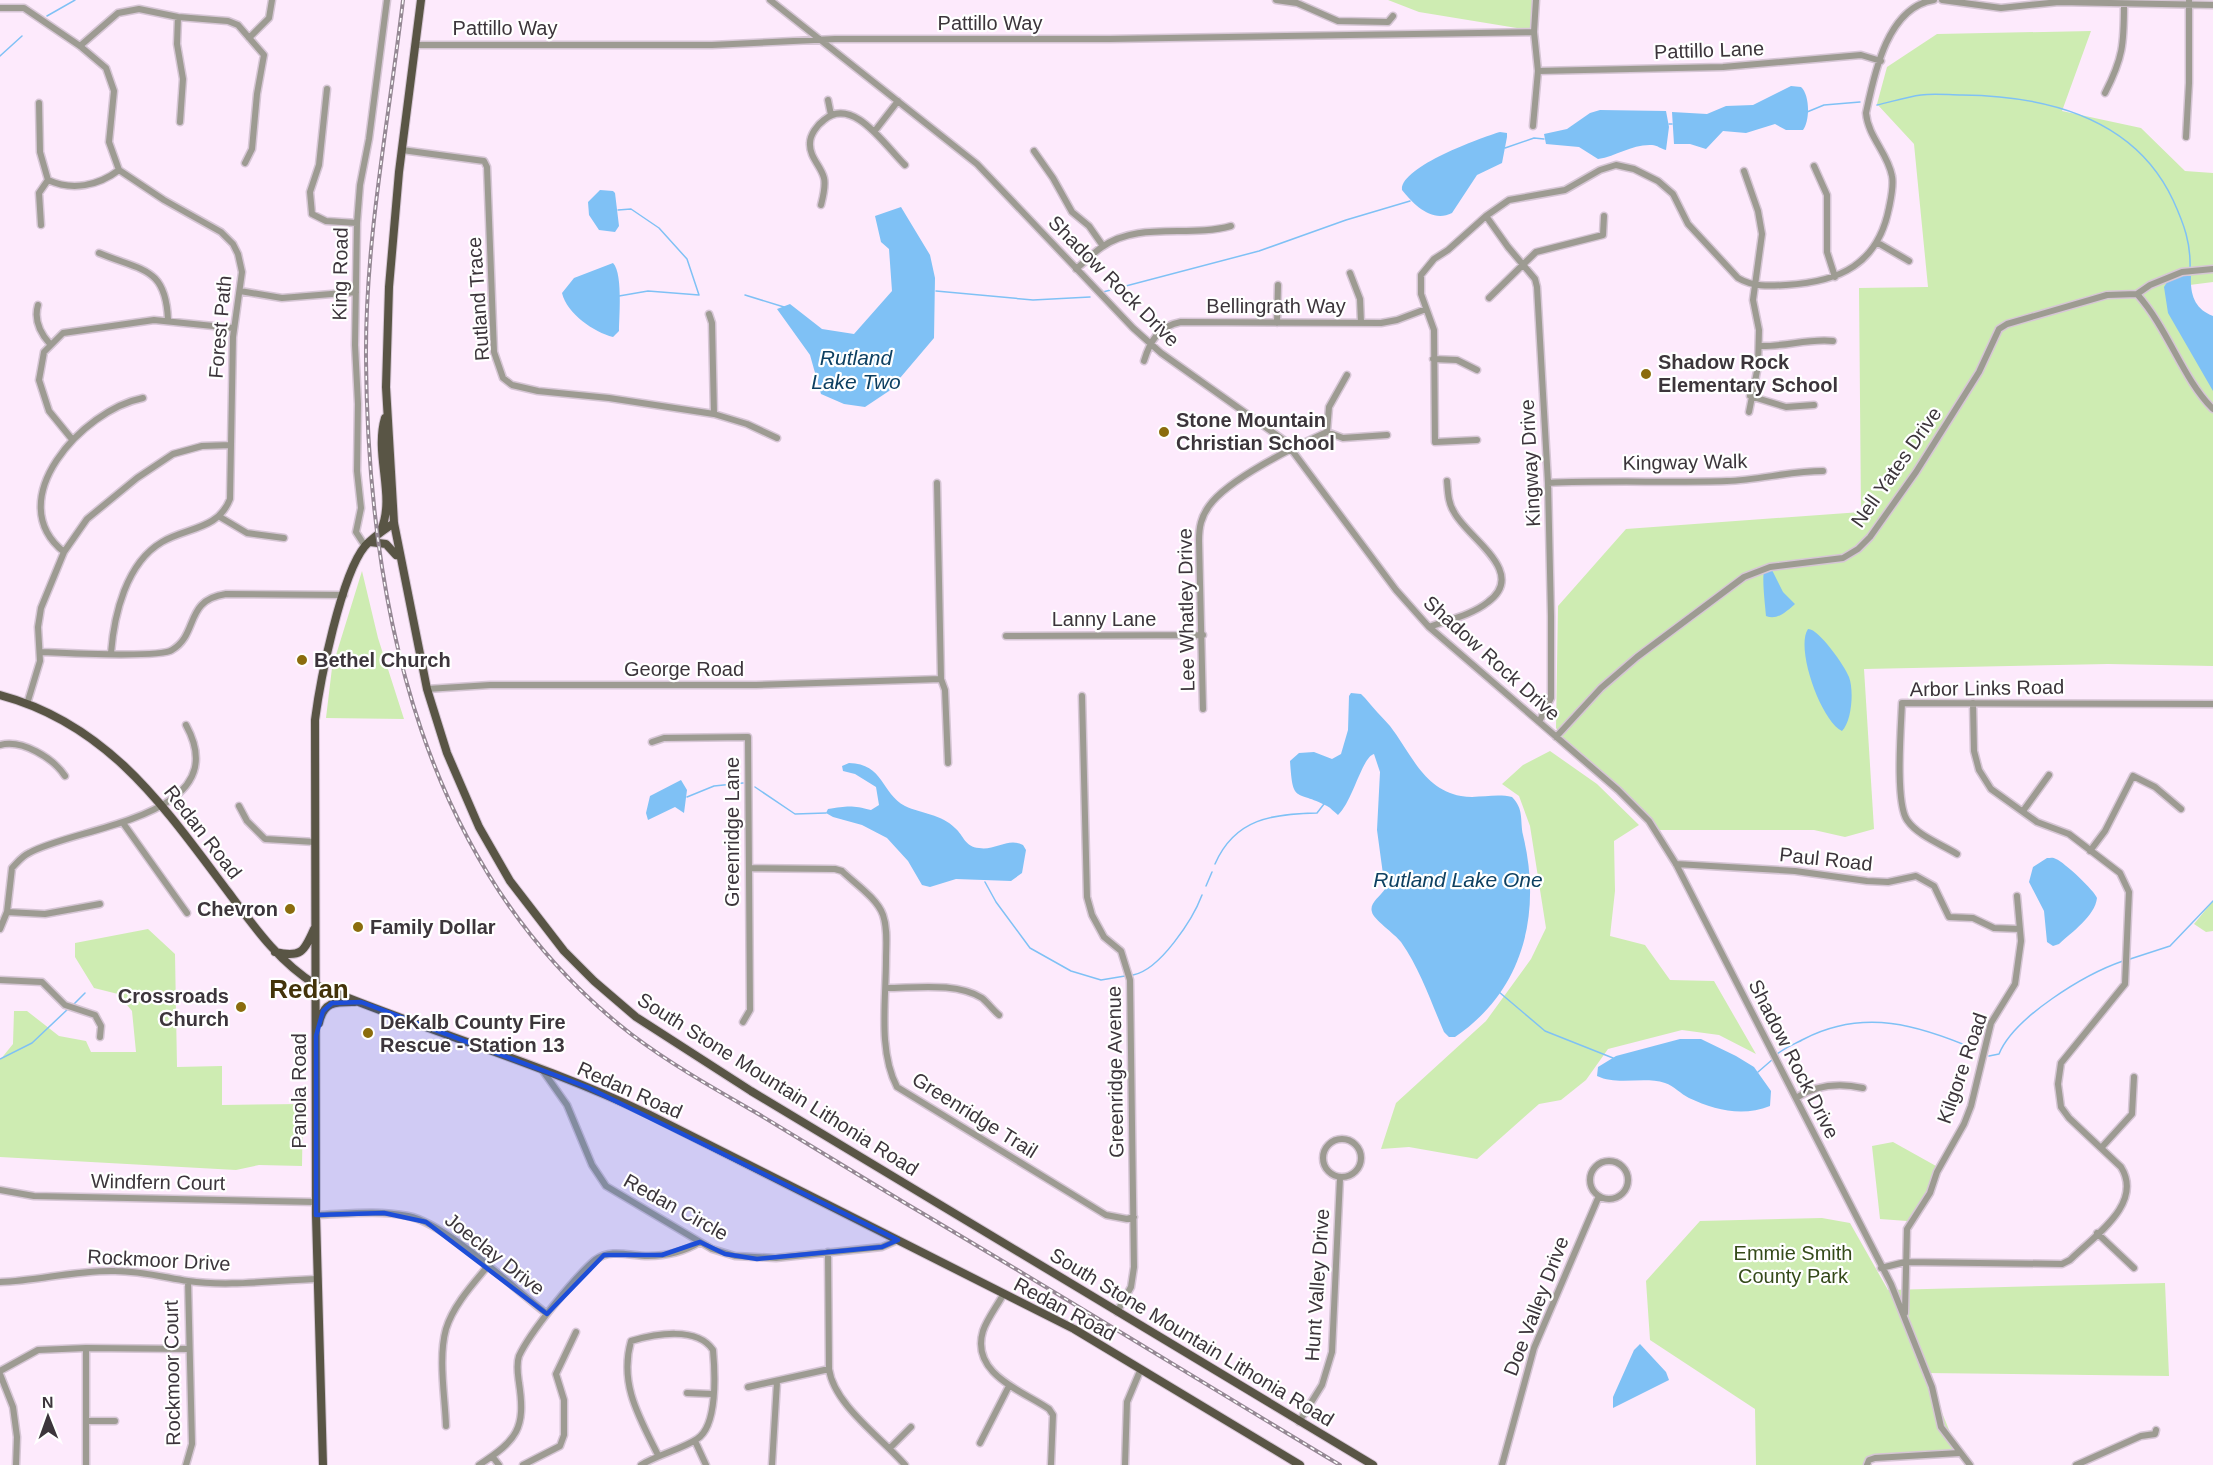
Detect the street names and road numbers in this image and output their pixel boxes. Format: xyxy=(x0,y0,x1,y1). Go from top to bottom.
street label: Pattillo Way xyxy=(938,12,1042,34)
street label: Pattillo Way xyxy=(453,17,557,39)
street label: Pattillo Lane xyxy=(1654,37,1764,63)
street label: Shadow Rock Drive xyxy=(1044,211,1184,351)
street label: King Road xyxy=(328,227,352,321)
street label: Rutland Trace xyxy=(463,236,493,362)
street label: Forest Path xyxy=(205,275,235,379)
street label: Bellingrath Way xyxy=(1206,295,1346,317)
street label: Kingway Drive xyxy=(1516,399,1544,527)
street label: Nell Yates Drive xyxy=(1846,403,1946,531)
street label: Kingway Walk xyxy=(1622,450,1749,474)
street label: Lee Whatley Drive xyxy=(1174,528,1198,692)
street label: Shadow Rock Drive xyxy=(1419,591,1565,725)
street label: Lanny Lane xyxy=(1052,608,1156,630)
street label: George Road xyxy=(624,658,744,680)
street label: Arbor Links Road xyxy=(1910,676,2064,700)
street label: Greenridge Lane xyxy=(721,757,743,907)
street label: Redan Road xyxy=(160,781,246,883)
street label: Paul Road xyxy=(1778,843,1874,875)
street label: Shadow Rock Drive xyxy=(1744,976,1844,1142)
street label: Greenridge Avenue xyxy=(1103,986,1127,1158)
street label: South Stone Mountain Lithonia Road xyxy=(634,988,922,1180)
street label: Kilgore Road xyxy=(1933,1010,1991,1126)
street label: Panola Road xyxy=(288,1033,310,1149)
street label: Redan Road xyxy=(574,1057,686,1123)
street label: Greenridge Trail xyxy=(908,1068,1042,1162)
street label: Redan Circle xyxy=(620,1169,732,1245)
street label: Windfern Court xyxy=(91,1170,226,1194)
street label: Joeclay Drive xyxy=(441,1208,549,1300)
street label: Hunt Valley Drive xyxy=(1301,1208,1333,1362)
street label: Doe Valley Drive xyxy=(1499,1233,1573,1379)
street label: South Stone Mountain Lithonia Road xyxy=(1046,1243,1338,1431)
street label: Rockmoor Drive xyxy=(87,1245,231,1275)
street label: Redan Road xyxy=(1010,1273,1120,1345)
street label: Rockmoor Court xyxy=(160,1300,184,1446)

